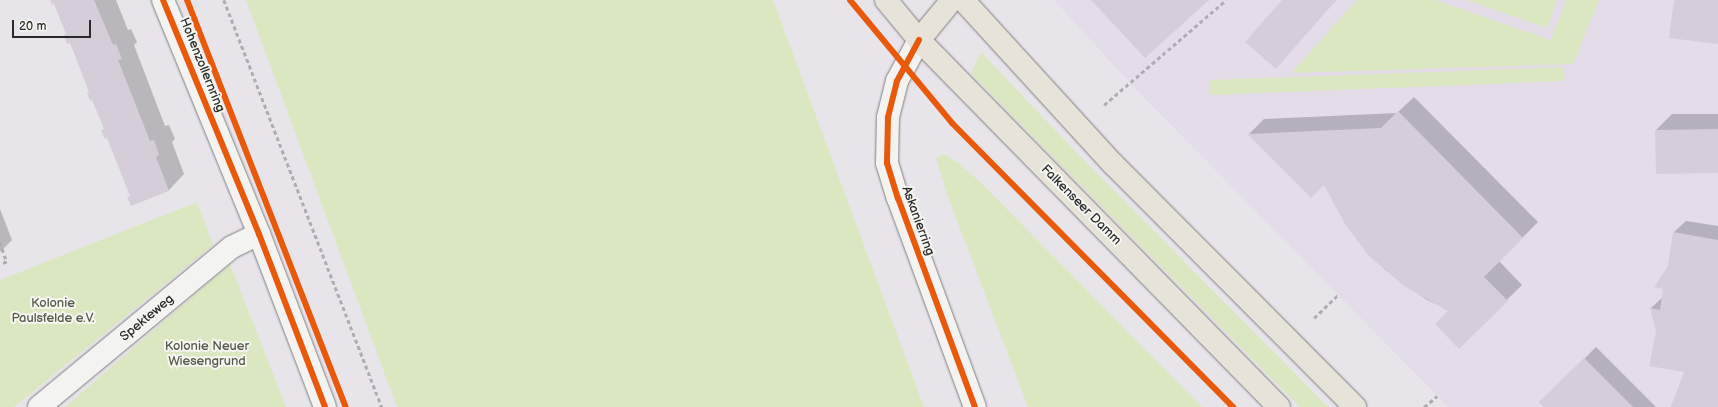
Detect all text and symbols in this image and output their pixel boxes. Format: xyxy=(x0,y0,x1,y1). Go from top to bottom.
scale bar xyxy=(14,12,93,38)
street label: Hohenzollernring xyxy=(176,15,228,115)
text: 20 m xyxy=(19,19,46,34)
street label: Falkenseer Damm xyxy=(1038,162,1124,248)
street label: Askanierring xyxy=(898,184,938,258)
street label: Spekteweg xyxy=(117,291,177,345)
park label: Kolonie Paulsfelde e.V. xyxy=(11,296,95,327)
park label: Kolonie Neuer Wiesengrund xyxy=(165,339,249,370)

